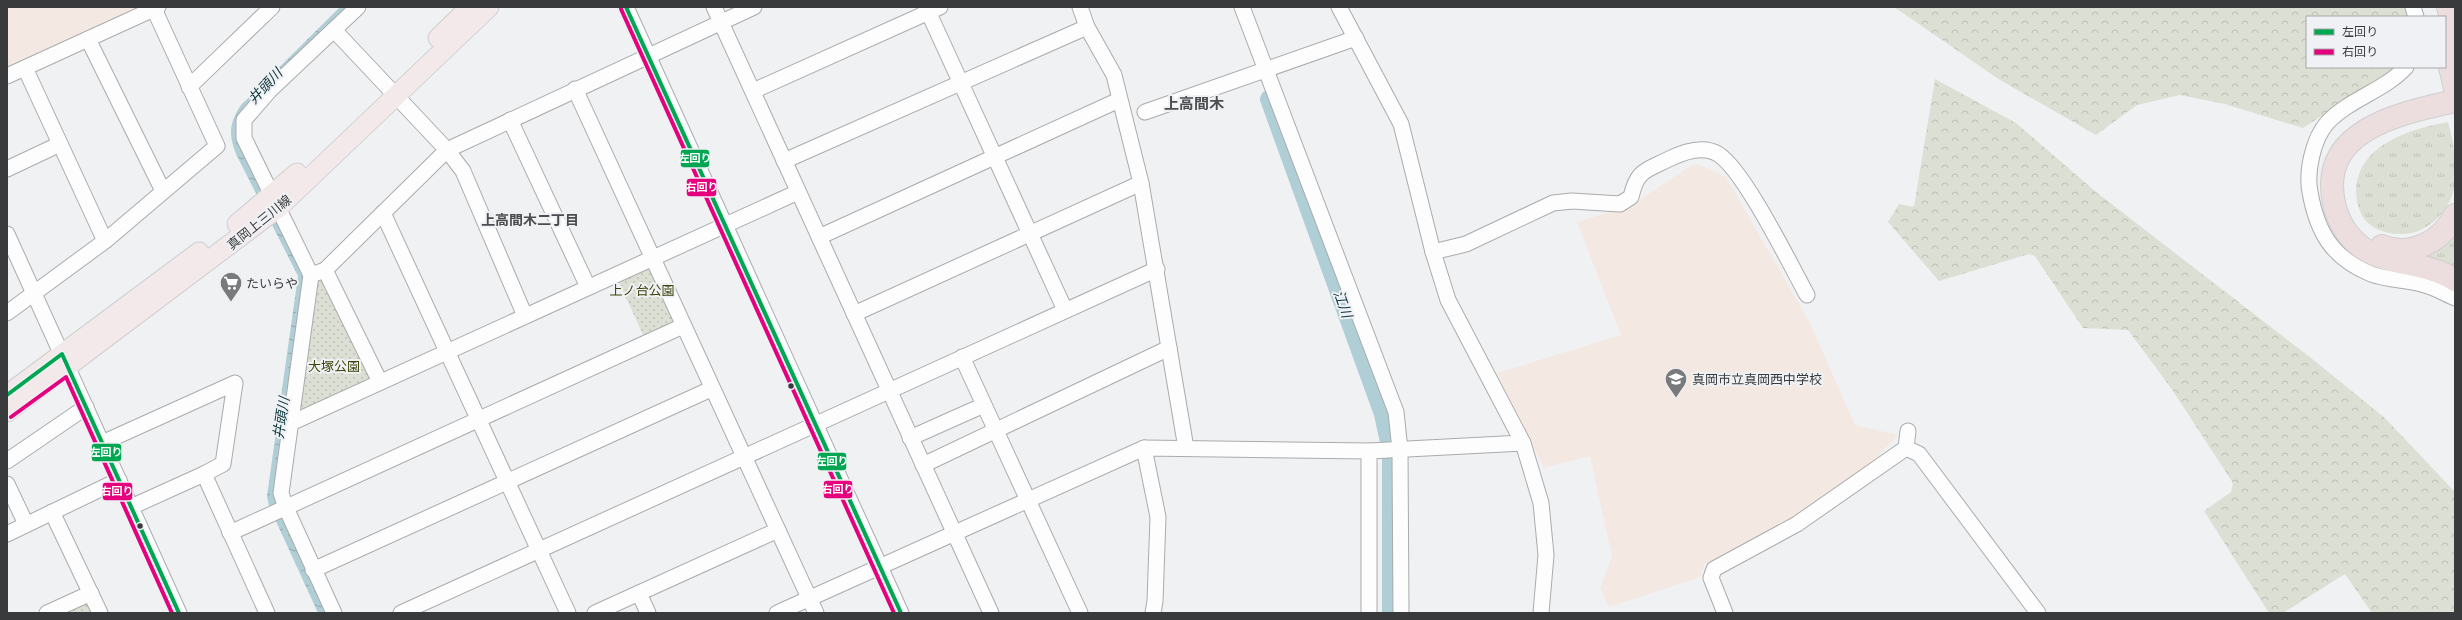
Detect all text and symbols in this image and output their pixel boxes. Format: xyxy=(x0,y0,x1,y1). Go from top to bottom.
legend xyxy=(2306,16,2446,68)
text: 左回り xyxy=(2342,24,2378,39)
text: 右回り xyxy=(2342,44,2378,59)
water label: 井頭川 xyxy=(244,63,287,107)
district label: 上高間木 xyxy=(1164,95,1224,113)
line badge: 左回り xyxy=(680,149,710,168)
text: 左回り xyxy=(679,151,712,165)
line badge: 右回り xyxy=(686,178,717,197)
text: 右回り xyxy=(686,180,719,194)
street label: 真岡上三川線 xyxy=(224,191,294,253)
district label: 上高間木二丁目 xyxy=(481,211,579,229)
supermarket icon: たいらや xyxy=(218,270,244,303)
place label: たいらや xyxy=(246,275,298,291)
park label: 上ノ台公園 xyxy=(609,282,675,298)
water label: 江川 xyxy=(1330,288,1357,322)
park label: 大塚公園 xyxy=(308,358,360,374)
school or university icon: 真岡市立真岡西中学校 xyxy=(1663,366,1689,399)
place label: 真岡市立真岡西中学校 xyxy=(1692,371,1822,387)
unlabelled marker xyxy=(786,381,796,391)
water label: 井頭川 xyxy=(269,394,293,440)
line badge: 左回り xyxy=(91,443,122,462)
text: 左回り xyxy=(90,445,123,459)
line badge: 左回り xyxy=(817,452,847,471)
text: 左回り xyxy=(816,454,849,468)
line badge: 右回り xyxy=(823,480,853,499)
line badge: 右回り xyxy=(102,482,133,501)
text: 右回り xyxy=(822,482,855,496)
text: 右回り xyxy=(101,484,134,498)
unlabelled marker xyxy=(135,521,145,531)

